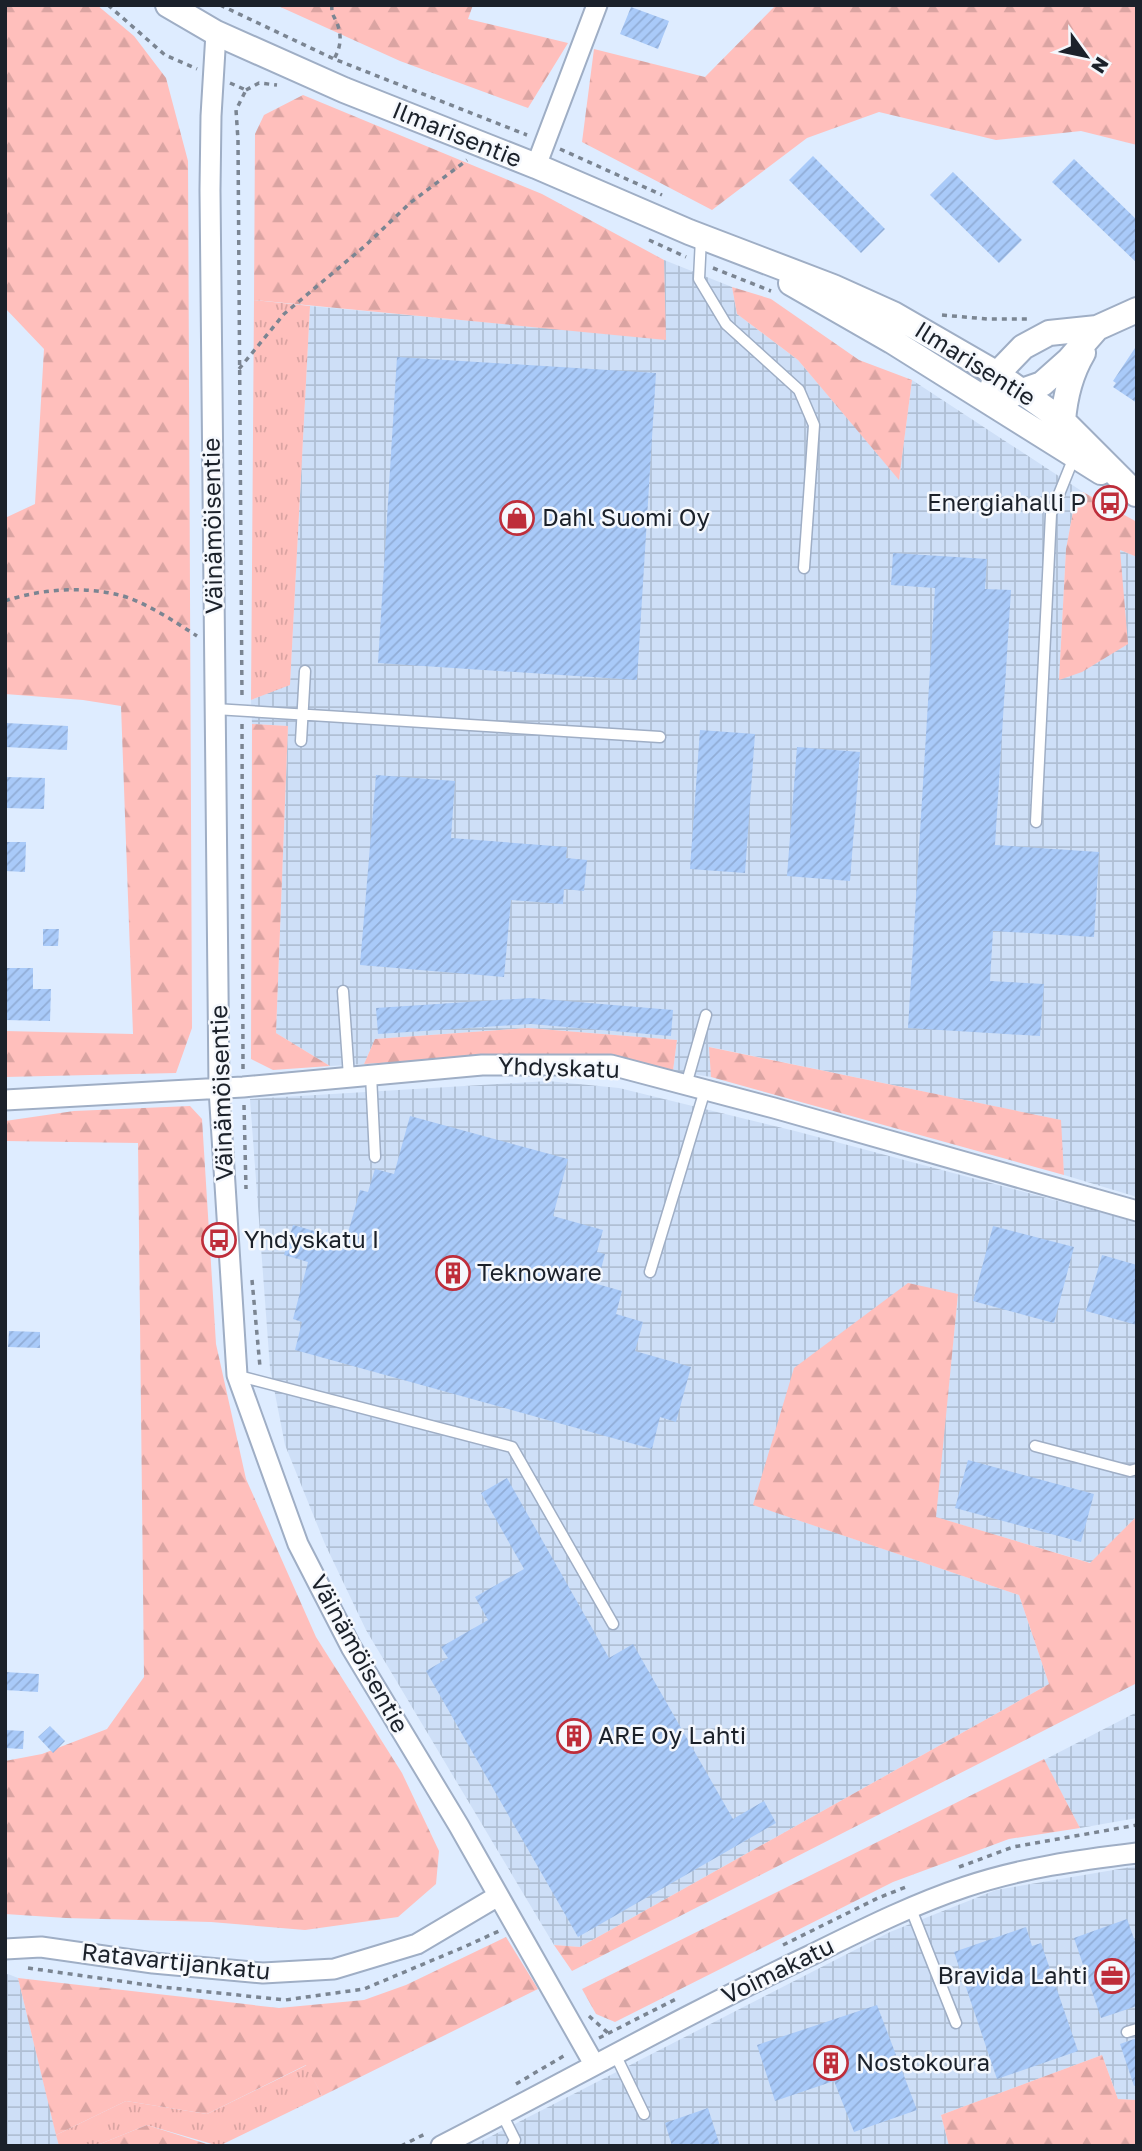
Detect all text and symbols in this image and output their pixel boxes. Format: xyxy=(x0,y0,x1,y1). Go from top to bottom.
north arrow xyxy=(1051,21,1121,91)
text: N xyxy=(1087,53,1114,78)
street label: Ilmarisentie xyxy=(389,95,526,173)
street label: Ilmarisentie xyxy=(910,314,1042,411)
street label: Väinämöisentie xyxy=(195,438,228,614)
bus stop icon: Energiahalli P xyxy=(1091,484,1129,522)
place label: Energiahalli P xyxy=(927,487,1086,516)
shop icon: Dahl Suomi Oy xyxy=(498,499,536,537)
place label: Dahl Suomi Oy xyxy=(542,502,710,531)
street label: Väinämöisentie xyxy=(203,1004,238,1182)
street label: Yhdyskatu xyxy=(498,1050,620,1083)
bus stop icon: Yhdyskatu I xyxy=(200,1221,238,1259)
place label: Yhdyskatu I xyxy=(244,1224,379,1253)
building icon: Teknoware xyxy=(434,1254,472,1292)
place label: Teknoware xyxy=(477,1257,602,1286)
street label: Väinämöisentie xyxy=(305,1569,416,1737)
building icon: ARE Oy Lahti xyxy=(555,1717,593,1755)
place label: ARE Oy Lahti xyxy=(598,1720,746,1749)
street label: Voimakatu xyxy=(717,1930,838,2009)
street label: Ratavartijankatu xyxy=(80,1936,272,1985)
office icon: Bravida Lahti xyxy=(1093,1957,1131,1995)
place label: Bravida Lahti xyxy=(937,1960,1088,1989)
building icon: Nostokoura xyxy=(812,2044,850,2082)
place label: Nostokoura xyxy=(856,2047,990,2076)

